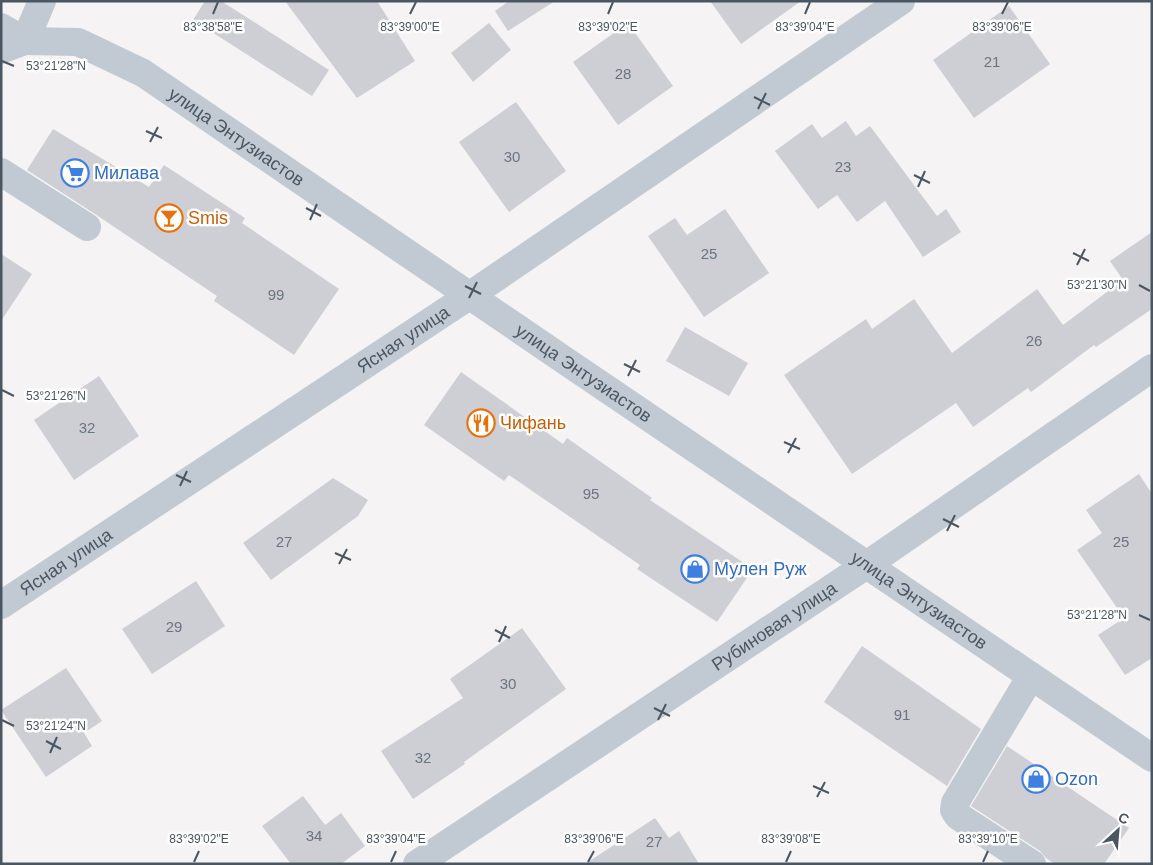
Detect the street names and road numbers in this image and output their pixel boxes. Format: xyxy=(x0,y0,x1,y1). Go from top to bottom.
street label: улица Энтузиастов xyxy=(165,84,308,190)
street label: Ясная улица xyxy=(353,301,454,377)
street label: улица Энтузиастов xyxy=(512,320,655,426)
street label: Ясная улица xyxy=(16,524,117,600)
street label: улица Энтузиастов xyxy=(847,547,991,653)
street label: Рубиновая улица xyxy=(708,577,841,675)

